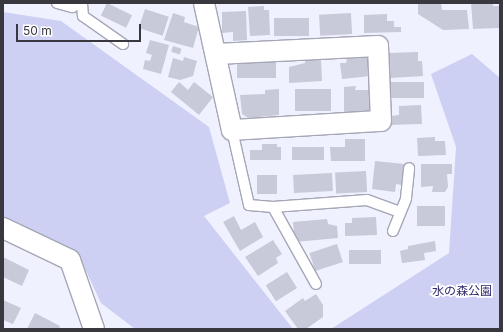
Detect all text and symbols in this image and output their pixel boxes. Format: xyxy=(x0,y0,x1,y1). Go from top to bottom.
scale bar xyxy=(18,16,143,42)
text: 50 m xyxy=(23,23,52,38)
park label: 水の森公園 xyxy=(432,284,492,298)

